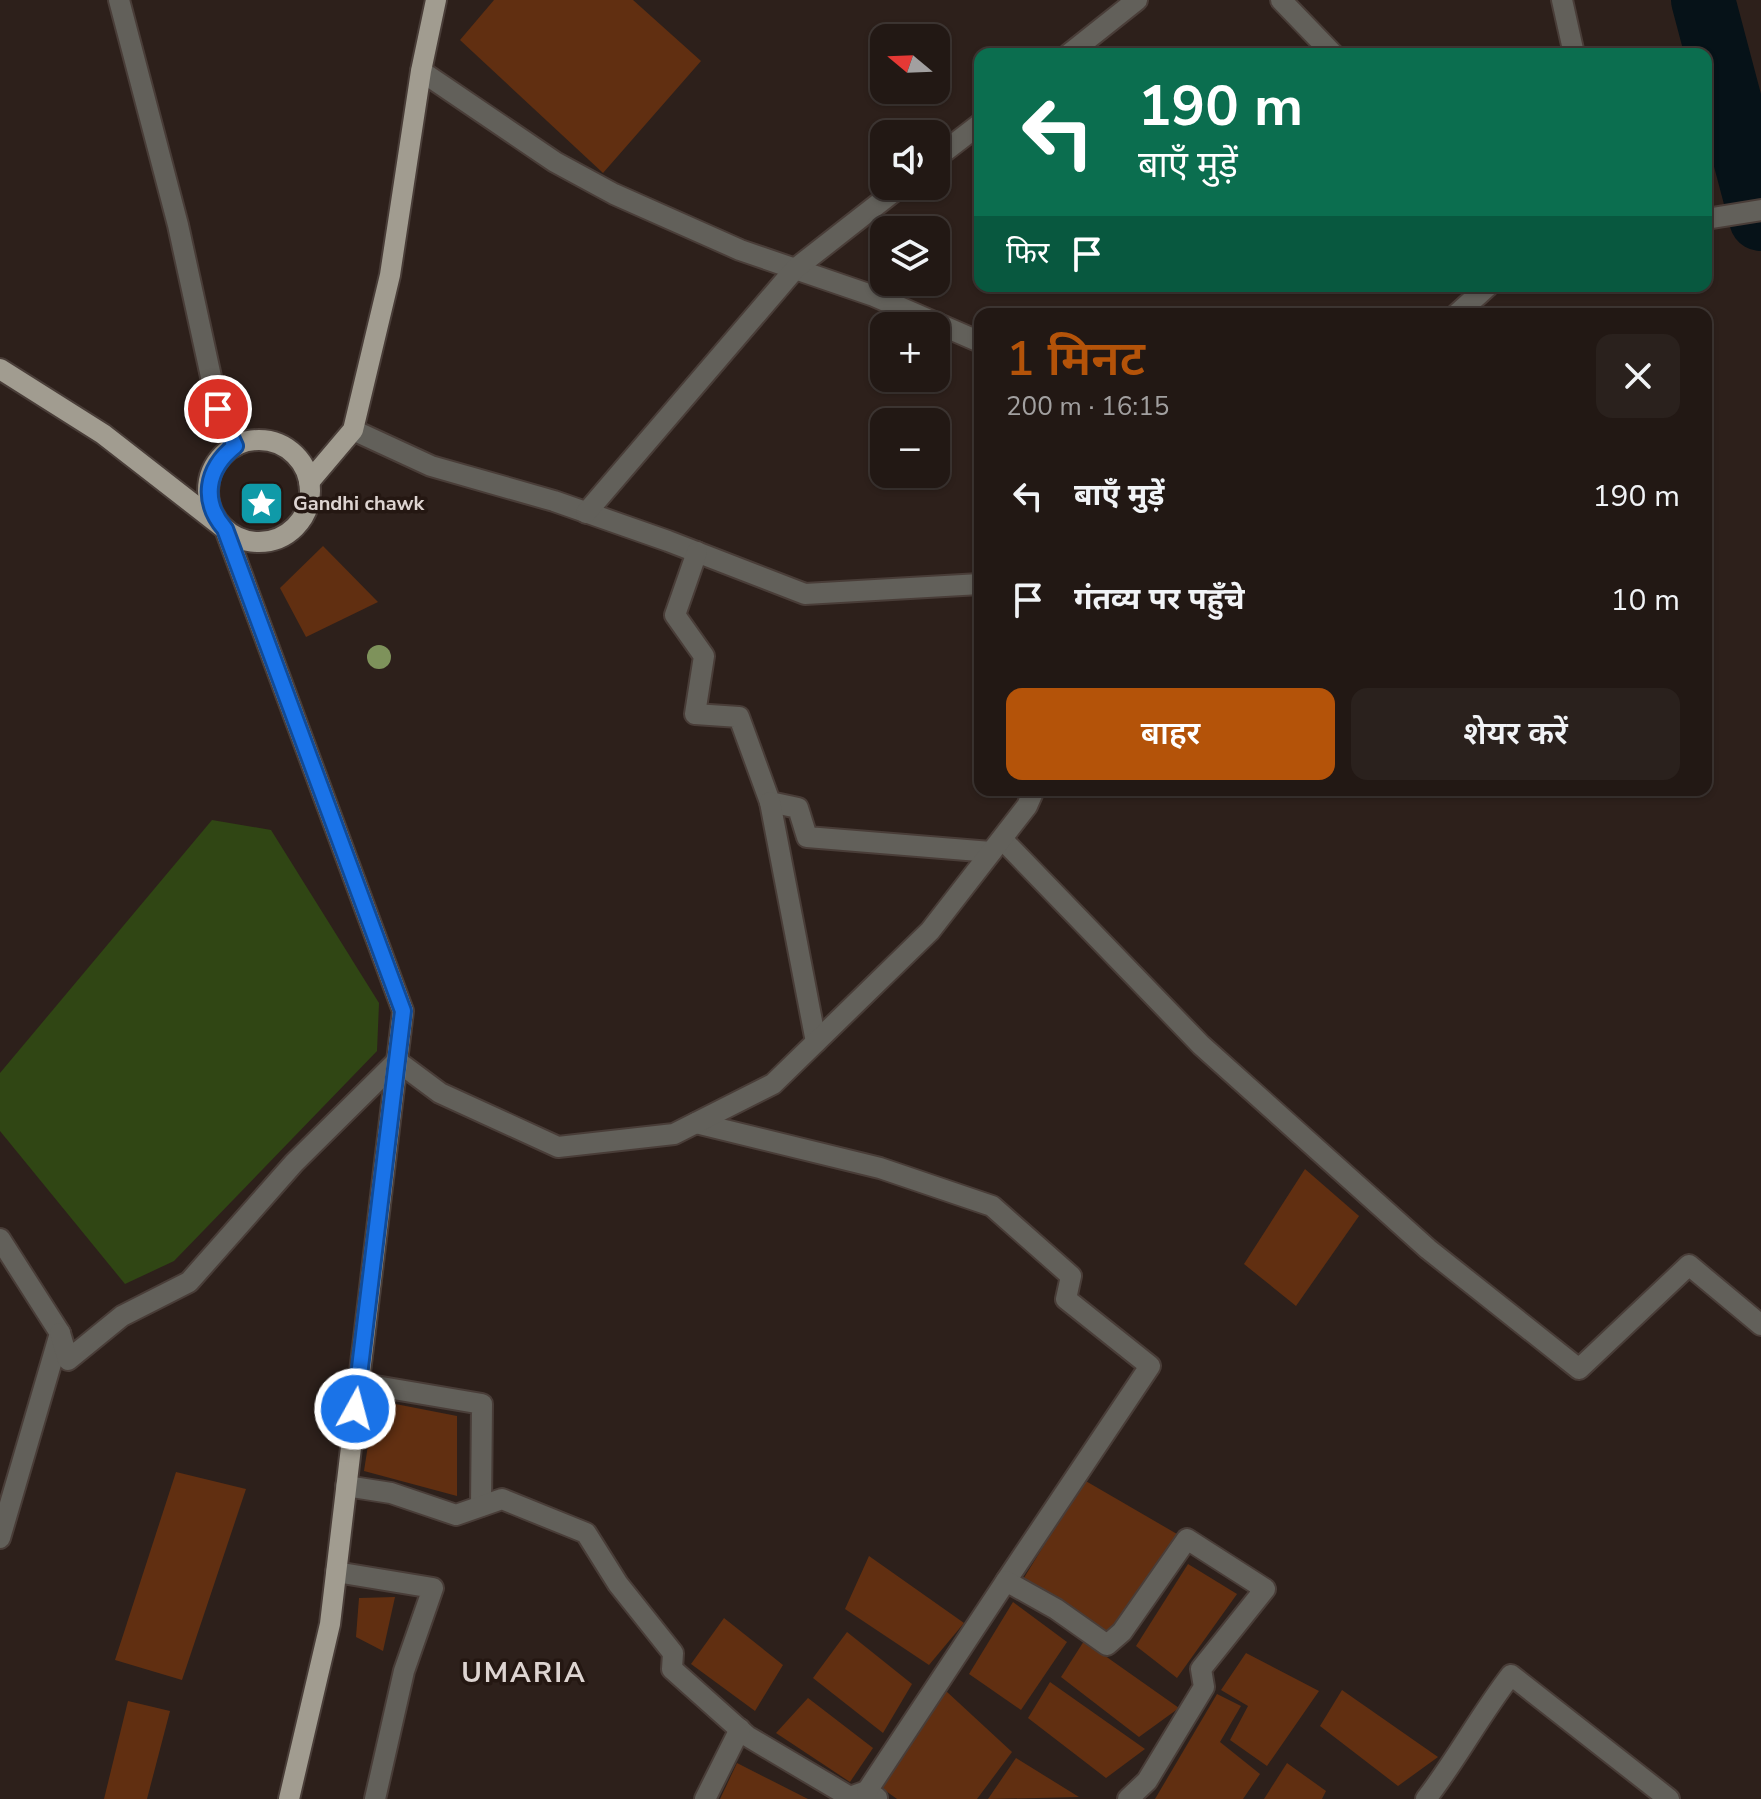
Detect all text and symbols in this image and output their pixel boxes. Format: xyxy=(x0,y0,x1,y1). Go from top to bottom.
north arrow xyxy=(870,24,950,104)
map controls xyxy=(870,24,950,488)
text: 190 m xyxy=(1138,68,1303,145)
icon: left xyxy=(1006,80,1110,184)
button: sound xyxy=(870,120,950,200)
text: बाएँ मुड़ें xyxy=(1138,141,1238,190)
button: layers xyxy=(870,216,950,296)
icon: arrive xyxy=(1065,232,1109,276)
text: फिर xyxy=(1006,233,1049,274)
button: + xyxy=(870,312,950,392)
text: 1 मिनट xyxy=(1006,326,1145,392)
button: close xyxy=(1596,334,1680,418)
pin xyxy=(184,375,252,443)
icon: arrive xyxy=(196,387,240,431)
text: 200 m · 16:15 xyxy=(1006,389,1169,424)
button: − xyxy=(870,408,950,488)
icon: left xyxy=(1006,474,1050,518)
text: बाएँ मुड़ें xyxy=(1074,475,1164,516)
text: 190 m xyxy=(1593,476,1680,517)
place icon: Gandhi chawk xyxy=(238,479,286,527)
place label: Gandhi chawk xyxy=(293,490,426,517)
icon: arrive xyxy=(1006,578,1050,622)
text: गंतव्य पर पहुँचे xyxy=(1074,579,1244,620)
text: 10 m xyxy=(1611,580,1680,621)
button: बाहर xyxy=(1006,688,1335,780)
button: शेयर करें xyxy=(1351,688,1680,780)
position arrow xyxy=(313,1367,397,1451)
district label: UMARIA xyxy=(461,1654,587,1692)

